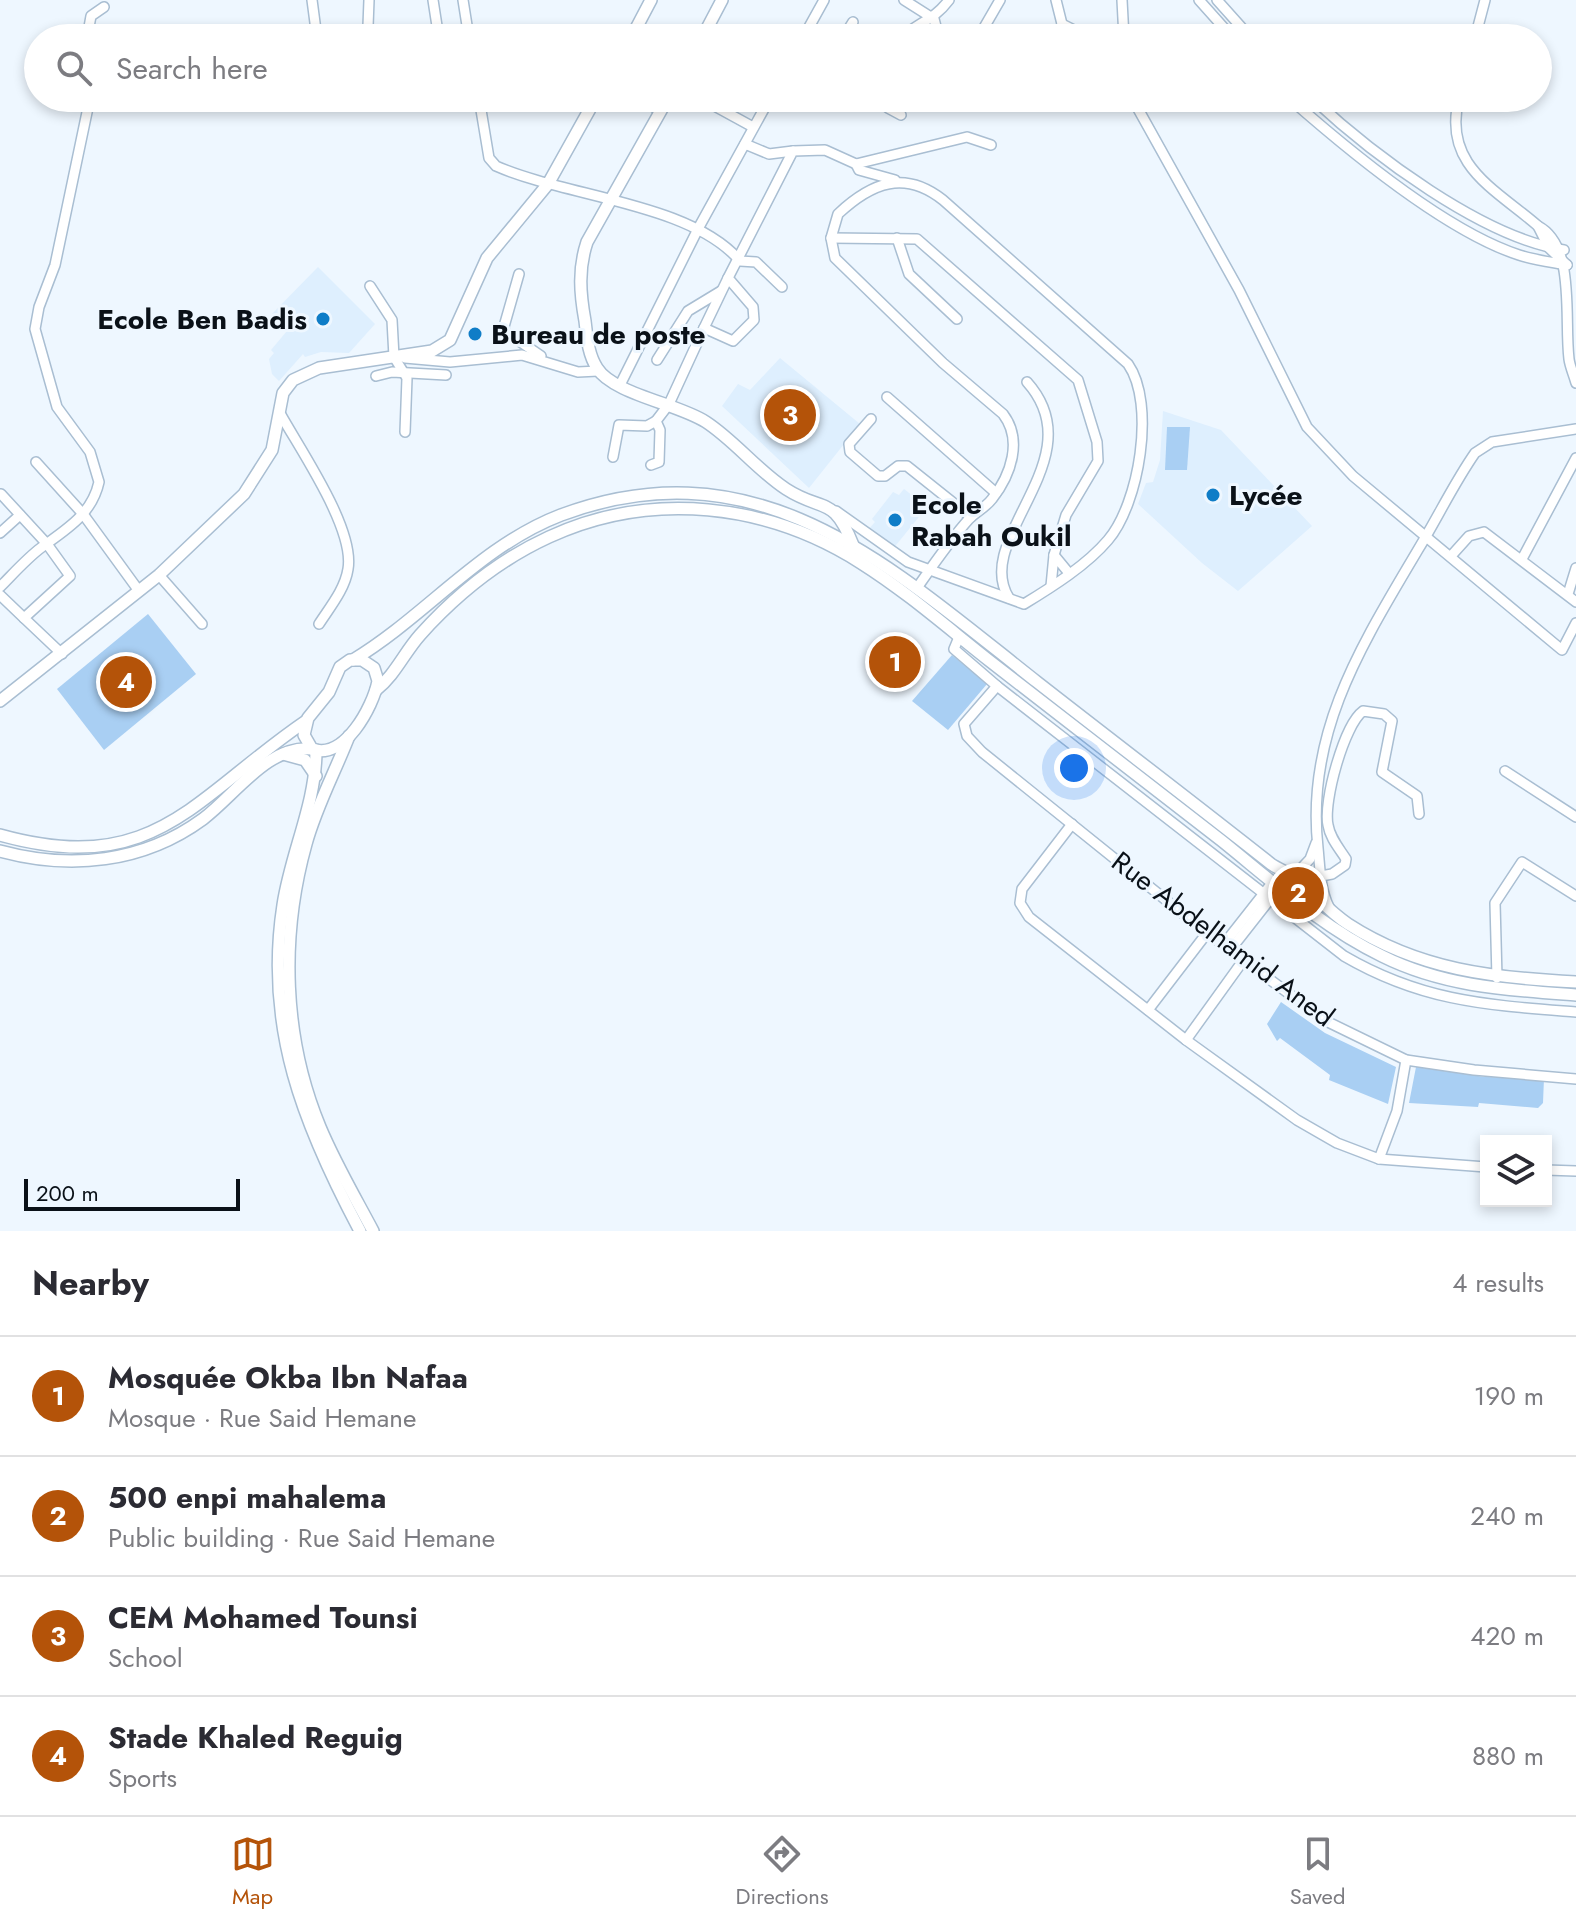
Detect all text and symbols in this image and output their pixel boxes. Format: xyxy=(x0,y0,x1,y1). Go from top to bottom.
search box xyxy=(24,24,1552,112)
icon: search xyxy=(52,46,96,90)
text: Search here xyxy=(116,47,268,90)
place label: Ecole Ben Badis xyxy=(97,299,307,340)
marker: Ecole Ben Badis xyxy=(314,310,332,328)
place label: Bureau de poste xyxy=(491,314,706,355)
marker: Bureau de poste xyxy=(466,325,484,343)
pin: 3 xyxy=(764,385,816,445)
place label: Lycée xyxy=(1229,475,1302,516)
place label: Ecole Rabah Oukil xyxy=(911,484,1071,557)
marker: Lycée xyxy=(1204,486,1222,504)
marker: Ecole Rabah Oukil xyxy=(886,511,904,529)
pin: 1 xyxy=(869,632,921,692)
pin: 4 xyxy=(100,652,152,712)
your location xyxy=(1054,748,1094,788)
street label: Rue Abdelhamid Aned xyxy=(1103,841,1343,1037)
pin: 2 xyxy=(1272,863,1324,923)
map controls xyxy=(1480,1135,1552,1207)
button: layers xyxy=(1480,1135,1552,1207)
scale bar xyxy=(24,1175,240,1211)
text: 200 m xyxy=(36,1177,99,1209)
text: Nearby xyxy=(32,1259,149,1308)
text: 4 results xyxy=(1452,1264,1544,1302)
text: Mosquée Okba Ibn Nafaa xyxy=(108,1356,468,1399)
text: 1 xyxy=(51,1377,65,1415)
text: 190 m xyxy=(1474,1377,1544,1415)
text: Mosque · Rue Said Hemane xyxy=(108,1399,416,1437)
text: 500 enpi mahalema xyxy=(108,1476,386,1519)
text: 2 xyxy=(49,1497,67,1535)
text: 240 m xyxy=(1470,1497,1544,1535)
text: Public building · Rue Said Hemane xyxy=(108,1519,495,1557)
text: CEM Mohamed Tounsi xyxy=(108,1596,418,1639)
text: 3 xyxy=(50,1617,66,1655)
text: 420 m xyxy=(1470,1617,1544,1655)
text: School xyxy=(108,1639,183,1677)
text: Stade Khaled Reguig xyxy=(108,1716,403,1759)
text: 4 xyxy=(49,1737,67,1775)
text: 880 m xyxy=(1472,1737,1544,1775)
text: Sports xyxy=(108,1759,177,1797)
tab: Map xyxy=(231,1832,275,1912)
tab: Directions xyxy=(736,1832,829,1912)
tab: Saved xyxy=(1290,1832,1345,1912)

